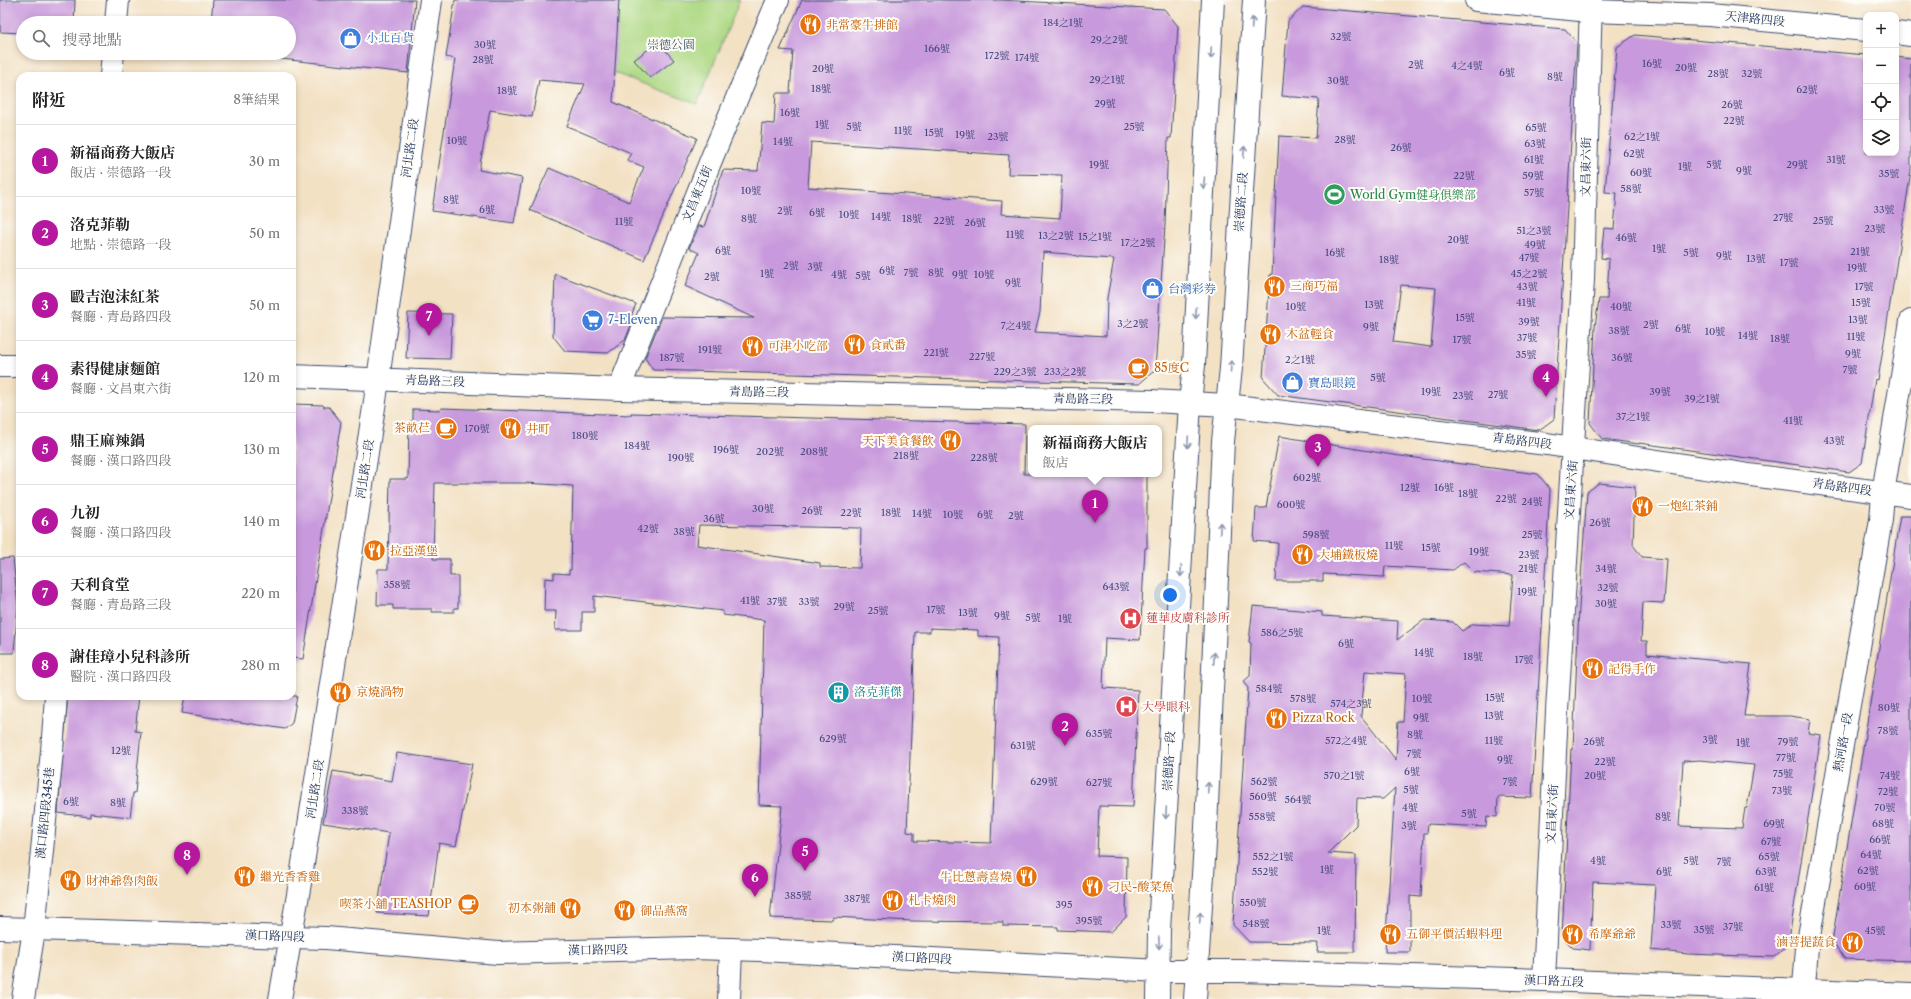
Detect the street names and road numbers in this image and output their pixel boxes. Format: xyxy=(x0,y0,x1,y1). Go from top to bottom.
street label: 天津路四段 xyxy=(1724,8,1786,29)
street label: 河北路二段 xyxy=(398,117,421,179)
street label: 文昌東六街 xyxy=(1577,136,1594,197)
street label: 文昌東五街 xyxy=(678,162,715,224)
street label: 崇德路二段 xyxy=(1231,172,1250,232)
street label: 青島路三段 xyxy=(405,372,465,389)
street label: 青島路三段 xyxy=(729,383,789,400)
street label: 青島路三段 xyxy=(1053,390,1113,407)
street label: 青島路四段 xyxy=(1491,429,1553,452)
street label: 河北路二段 xyxy=(352,438,377,500)
street label: 文昌東六街 xyxy=(1561,459,1580,520)
street label: 青島路四段 xyxy=(1811,475,1873,498)
street label: 熱河路一段 xyxy=(1830,711,1855,773)
street label: 崇德路一段 xyxy=(1159,731,1178,791)
street label: 河北路二段 xyxy=(302,758,327,820)
street label: 漢口路四段345巷 xyxy=(32,766,57,860)
street label: 文昌東六街 xyxy=(1542,783,1561,844)
street label: 漢口路四段 xyxy=(245,927,305,944)
street label: 漢口路四段 xyxy=(568,941,628,958)
street label: 漢口路四段 xyxy=(892,948,952,967)
street label: 漢口路五段 xyxy=(1524,972,1584,989)

